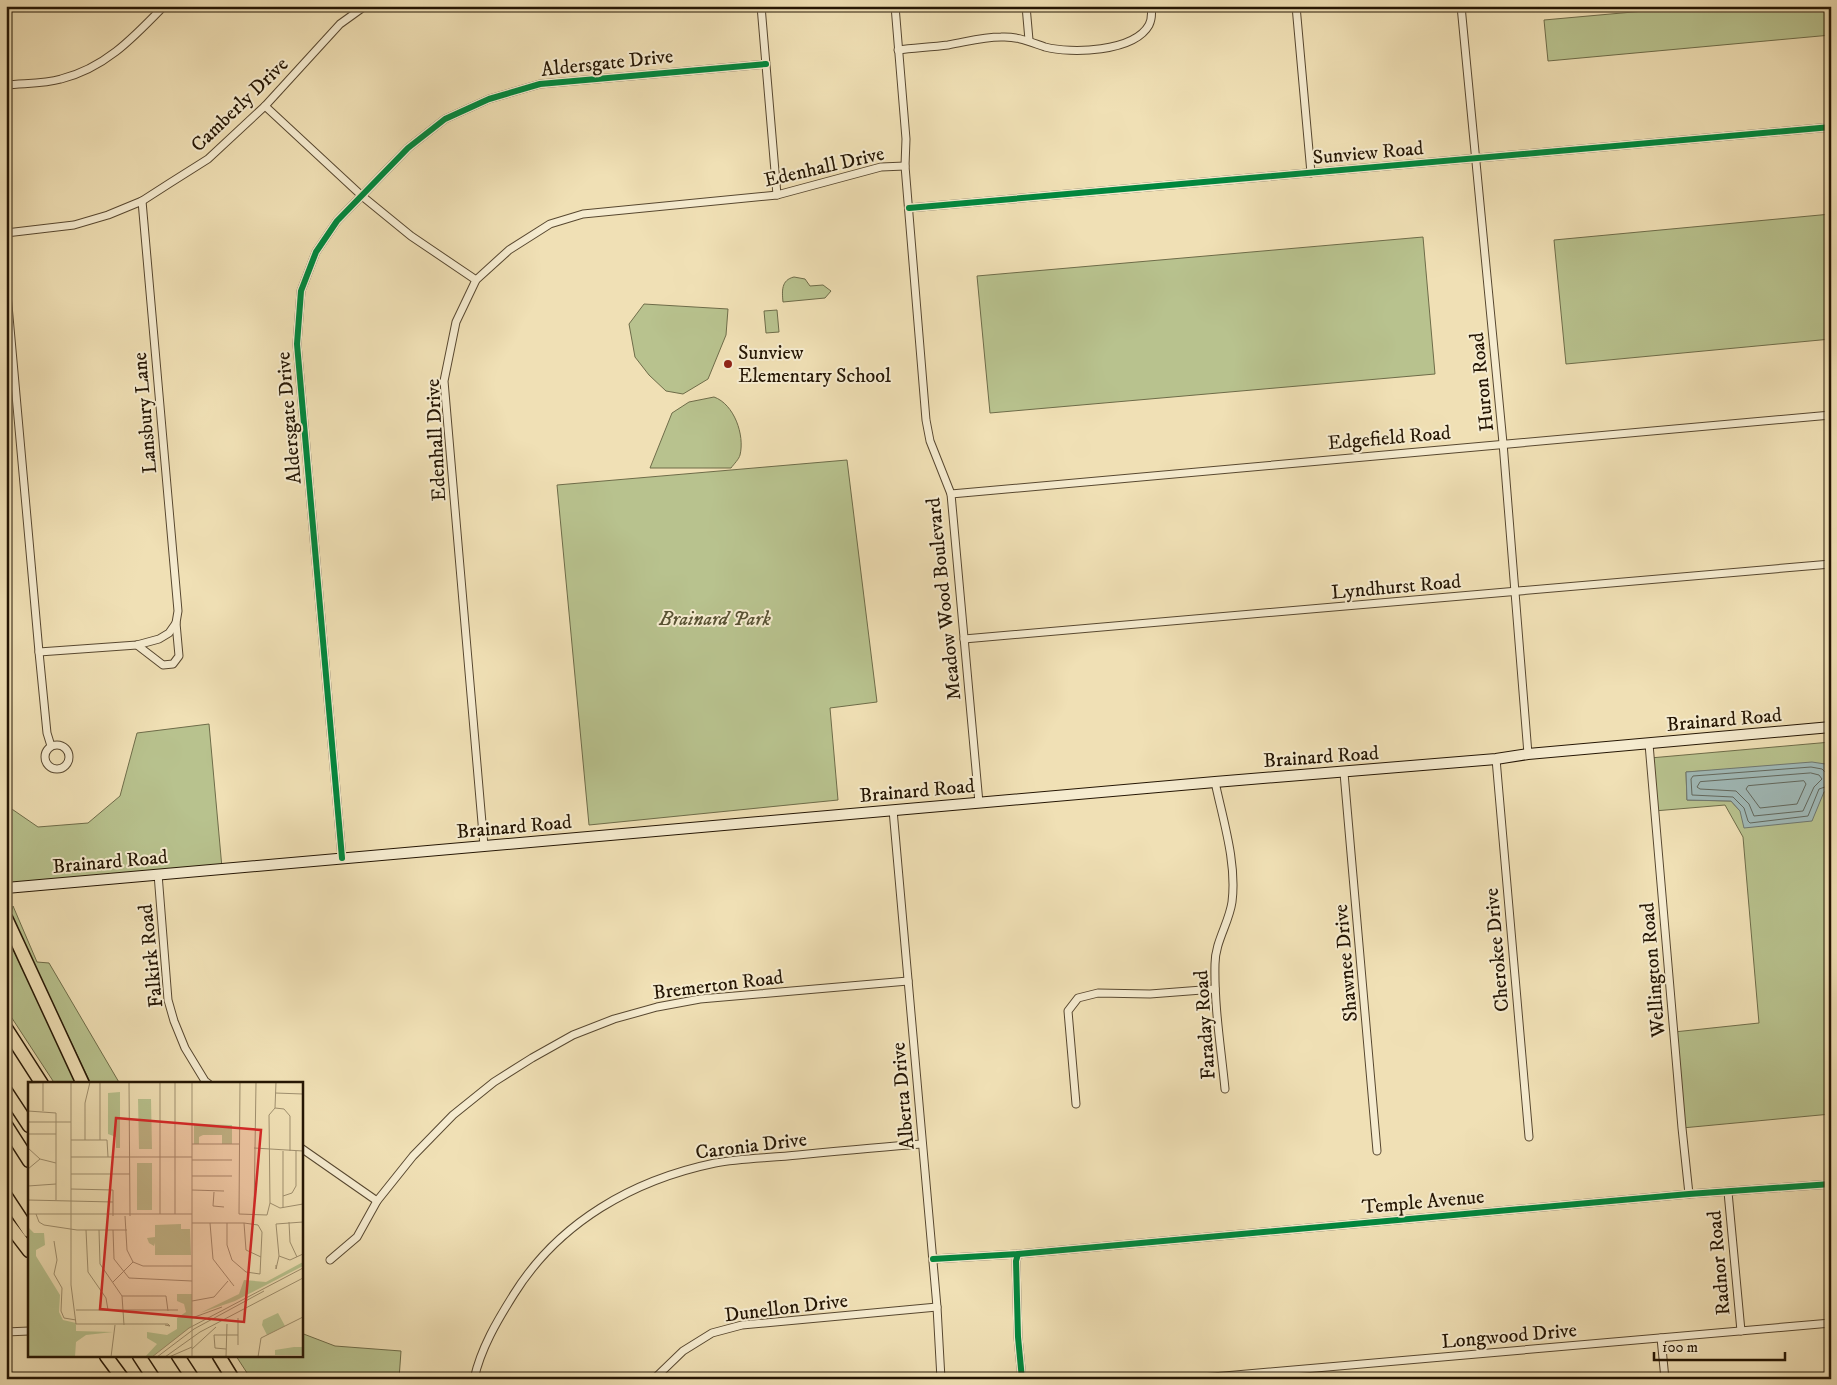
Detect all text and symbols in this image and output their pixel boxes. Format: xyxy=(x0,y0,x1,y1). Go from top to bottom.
street label: Aldersgate Drive xyxy=(540,44,675,83)
street label: Camberly Drive xyxy=(186,52,294,158)
street label: Sunview Road xyxy=(1312,136,1425,171)
street label: Edenhall Drive xyxy=(762,141,887,193)
street label: Huron Road xyxy=(1465,331,1500,433)
place label: Sunview Elementary School xyxy=(738,341,891,389)
street label: Lansbury Lane xyxy=(128,351,163,475)
street label: Aldersgate Drive xyxy=(271,351,308,485)
marker: Sunview Elementary School xyxy=(722,358,734,370)
street label: Edenhall Drive xyxy=(421,378,452,502)
street label: Edgefield Road xyxy=(1327,421,1452,456)
street label: Meadow Wood Boulevard xyxy=(921,496,968,701)
street label: Lyndhurst Road xyxy=(1330,569,1462,606)
park label: Brainard Park xyxy=(658,607,771,632)
street label: Brainard Road xyxy=(1665,703,1783,738)
street label: Brainard Road xyxy=(1263,741,1380,774)
street label: Brainard Road xyxy=(858,774,976,809)
street label: Brainard Road xyxy=(455,810,573,845)
street label: Brainard Road xyxy=(51,845,169,880)
street label: Cherokee Drive xyxy=(1480,887,1515,1013)
street label: Wellington Road xyxy=(1635,901,1672,1039)
street label: Falkirk Road xyxy=(134,903,169,1009)
street label: Shawnee Drive xyxy=(1329,903,1364,1023)
street label: Bremerton Road xyxy=(652,965,785,1006)
street label: Faraday Road xyxy=(1189,969,1222,1080)
street label: Alberta Drive xyxy=(886,1041,921,1151)
inset map xyxy=(28,1082,302,1358)
street label: Caronia Drive xyxy=(694,1127,808,1166)
street label: Temple Avenue xyxy=(1361,1185,1485,1220)
street label: Radnor Road xyxy=(1702,1209,1737,1316)
street label: Dunellon Drive xyxy=(723,1289,849,1328)
street label: Longwood Drive xyxy=(1440,1318,1578,1355)
scale bar xyxy=(1654,1330,1786,1362)
text: 100 m xyxy=(1662,1338,1698,1357)

